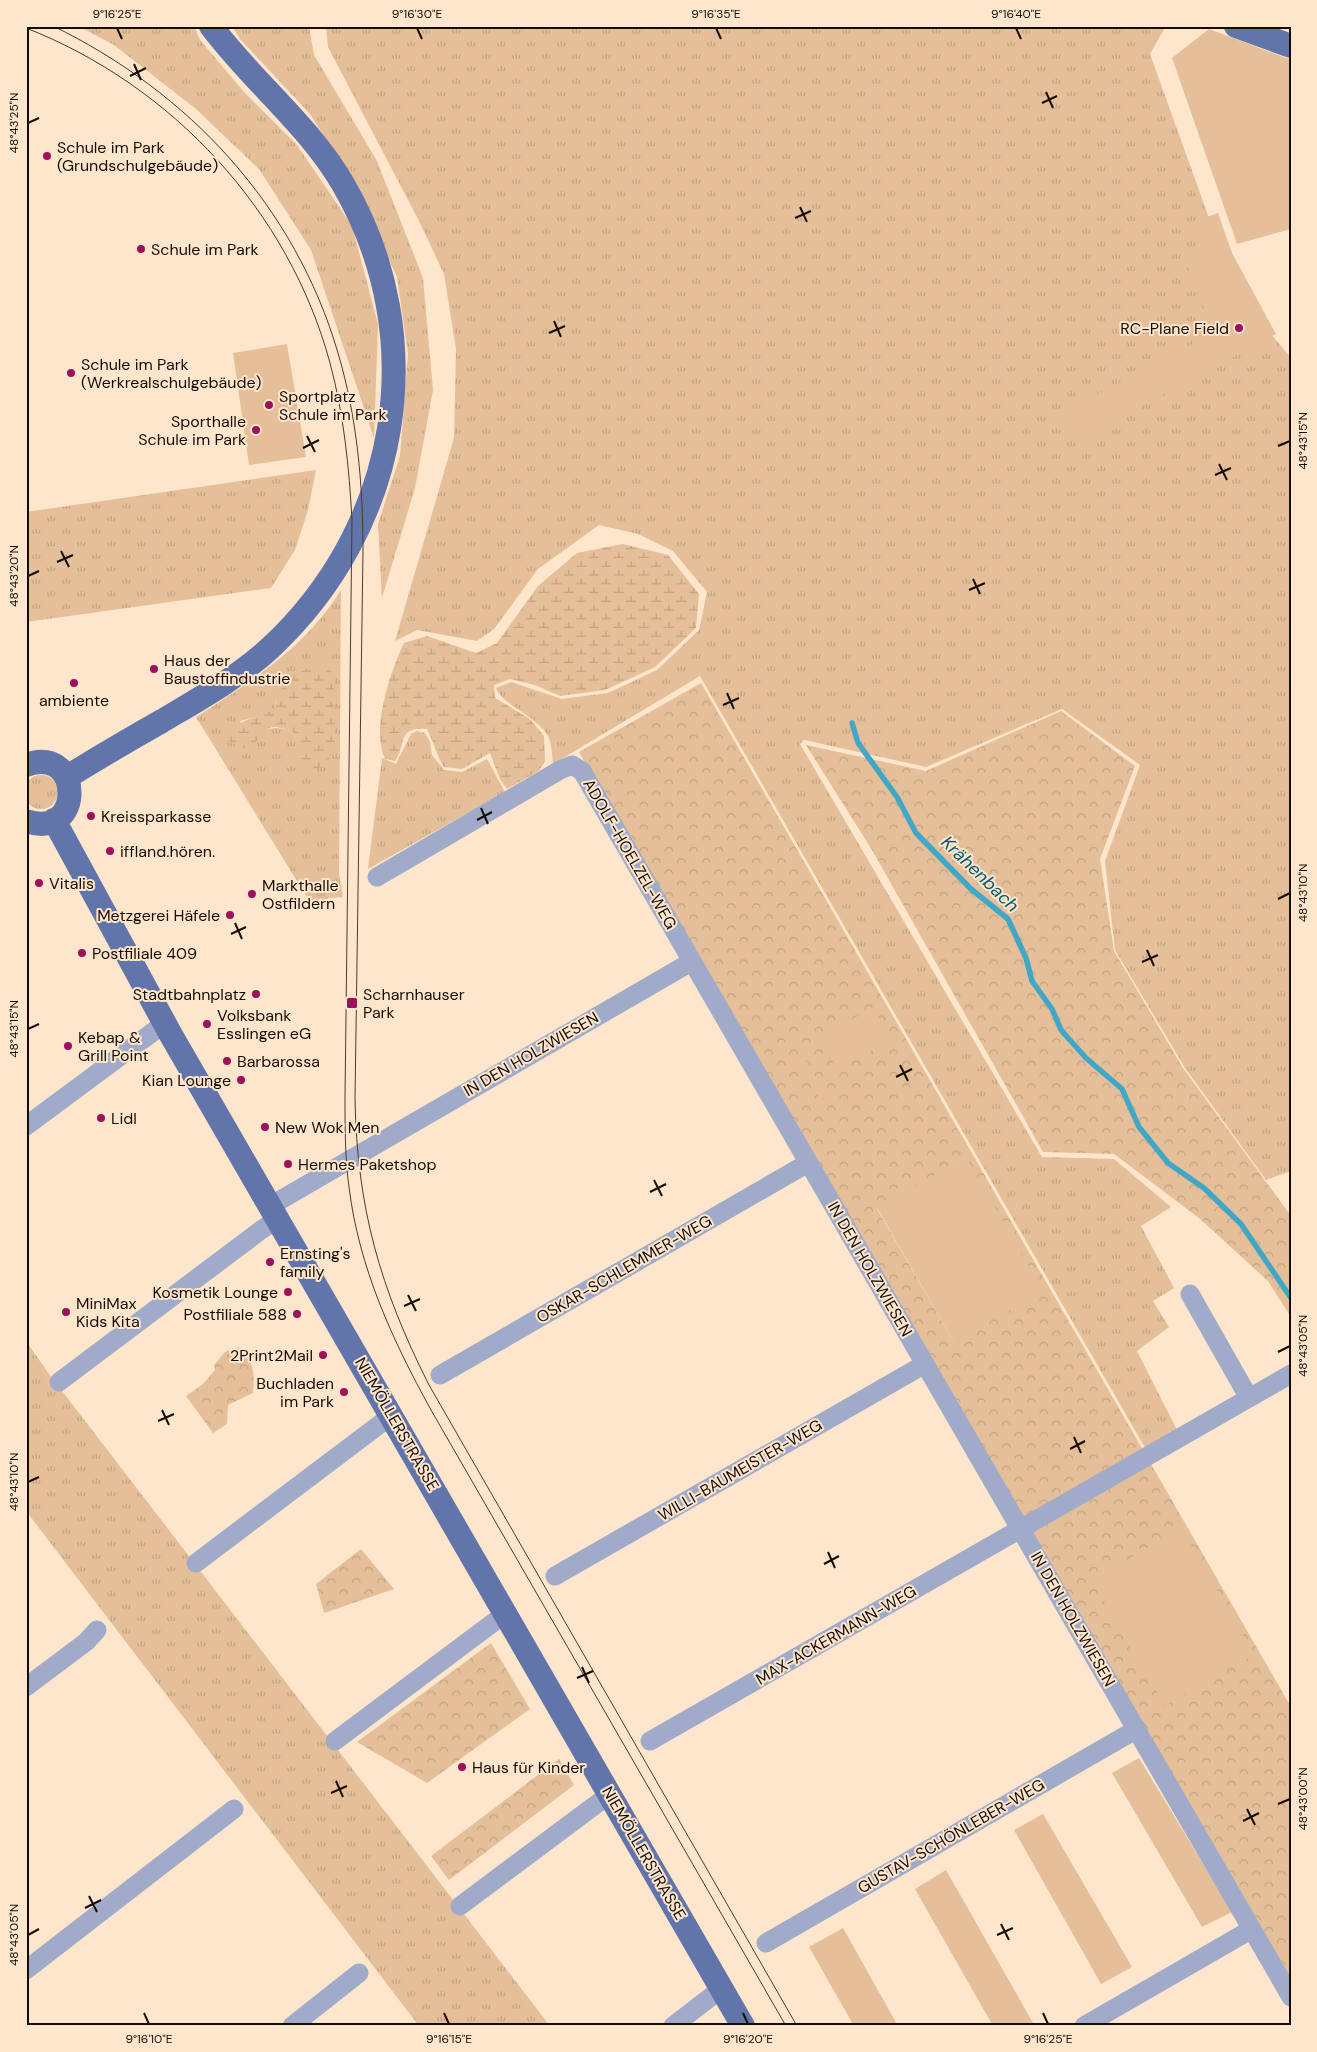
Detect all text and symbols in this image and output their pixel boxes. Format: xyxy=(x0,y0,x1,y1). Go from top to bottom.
text: 9°16'25"E xyxy=(92,6,142,22)
text: 9°16'30"E xyxy=(392,6,442,22)
text: 9°16'35"E xyxy=(691,6,741,22)
text: 9°16'40"E xyxy=(991,6,1041,22)
text: 48°43'25"N xyxy=(6,93,22,153)
place label: Schule im Park (Grundschulgebäude) xyxy=(57,137,218,176)
marker: Schule im Park (Grundschulgebäude) xyxy=(41,150,53,162)
place label: Schule im Park xyxy=(151,239,259,260)
marker: Schule im Park xyxy=(135,243,147,255)
place label: RC-Plane Field xyxy=(1120,318,1229,339)
marker: RC-Plane Field xyxy=(1233,322,1245,334)
place label: Schule im Park (Werkrealschulgebäude) xyxy=(81,354,262,393)
marker: Schule im Park (Werkrealschulgebäude) xyxy=(65,367,77,379)
place label: Sportplatz Schule im Park xyxy=(279,386,387,425)
marker: Sportplatz Schule im Park xyxy=(263,399,275,411)
place label: Sporthalle Schule im Park xyxy=(138,411,246,450)
text: 48°43'15"N xyxy=(1295,412,1311,470)
marker: Sporthalle Schule im Park xyxy=(250,424,262,436)
text: 48°43'20"N xyxy=(6,545,22,607)
place label: Haus der Baustoffindustrie xyxy=(164,650,290,689)
marker: Haus der Baustoffindustrie xyxy=(148,663,160,675)
marker: ambiente xyxy=(68,677,80,689)
place label: ambiente xyxy=(39,690,109,711)
street label: ADOLF-HOELZEL-WEG xyxy=(578,775,682,933)
place label: Kreissparkasse xyxy=(101,806,211,827)
marker: Kreissparkasse xyxy=(85,810,97,822)
water label: Krähenbach xyxy=(936,831,1024,917)
place label: iffland.hören. xyxy=(120,841,215,862)
marker: iffland.hören. xyxy=(104,845,116,857)
text: 48°43'10"N xyxy=(1295,864,1311,922)
place label: Vitalis xyxy=(49,873,94,894)
place label: Markthalle Ostfildern xyxy=(262,875,339,914)
marker: Vitalis xyxy=(33,877,45,889)
marker: Markthalle Ostfildern xyxy=(246,888,258,900)
place label: Metzgerei Häfele xyxy=(97,905,220,926)
marker: Metzgerei Häfele xyxy=(224,909,236,921)
place label: Postfiliale 409 xyxy=(92,943,197,964)
marker: Postfiliale 409 xyxy=(76,947,88,959)
place label: Stadtbahnplatz xyxy=(133,984,246,1005)
place label: Scharnhauser Park xyxy=(363,984,465,1023)
marker: Stadtbahnplatz xyxy=(250,988,262,1000)
marker: Scharnhauser Park xyxy=(345,996,359,1010)
text: 48°43'15"N xyxy=(6,1000,22,1058)
place label: Volksbank Esslingen eG xyxy=(217,1005,311,1044)
street label: IN DEN HOLZWIESEN xyxy=(460,1007,602,1101)
marker: Volksbank Esslingen eG xyxy=(201,1018,213,1030)
place label: Kebap & Grill Point xyxy=(78,1027,149,1066)
marker: Kebap & Grill Point xyxy=(62,1040,74,1052)
place label: Barbarossa xyxy=(237,1051,320,1072)
marker: Barbarossa xyxy=(221,1055,233,1067)
place label: Kian Lounge xyxy=(142,1070,231,1091)
marker: Kian Lounge xyxy=(235,1074,247,1086)
place label: Lidl xyxy=(111,1108,137,1129)
marker: Lidl xyxy=(95,1112,107,1124)
place label: New Wok Men xyxy=(275,1117,380,1138)
marker: New Wok Men xyxy=(259,1121,271,1133)
place label: Hermes Paketshop xyxy=(298,1154,436,1175)
marker: Hermes Paketshop xyxy=(282,1158,294,1170)
street label: IN DEN HOLZWIESEN xyxy=(823,1198,917,1340)
street label: OSKAR-SCHLEMMER-WEG xyxy=(533,1210,715,1328)
place label: Ernsting's family xyxy=(280,1243,351,1282)
marker: Ernsting's family xyxy=(264,1256,276,1268)
place label: Kosmetik Lounge xyxy=(153,1282,278,1303)
marker: Kosmetik Lounge xyxy=(282,1286,294,1298)
place label: MiniMax Kids Kita xyxy=(76,1293,140,1332)
place label: Postfiliale 588 xyxy=(183,1304,287,1325)
marker: MiniMax Kids Kita xyxy=(60,1306,72,1318)
marker: Postfiliale 588 xyxy=(291,1308,303,1320)
text: 48°43'05"N xyxy=(1295,1315,1311,1377)
place label: 2Print2Mail xyxy=(230,1345,313,1366)
marker: 2Print2Mail xyxy=(317,1349,329,1361)
street label: NIEMÖLLERSTRASSE xyxy=(350,1353,444,1495)
place label: Buchladen im Park xyxy=(256,1373,334,1412)
marker: Buchladen im Park xyxy=(338,1386,350,1398)
street label: WILLI-BAUMEISTER-WEG xyxy=(654,1414,826,1526)
text: 48°43'10"N xyxy=(6,1453,22,1511)
street label: IN DEN HOLZWIESEN xyxy=(1026,1548,1120,1690)
street label: MAX-ACKERMANN-WEG xyxy=(752,1580,920,1690)
place label: Haus für Kinder xyxy=(472,1757,585,1778)
marker: Haus für Kinder xyxy=(456,1761,468,1773)
text: 48°43'00"N xyxy=(1295,1767,1311,1831)
street label: GUSTAV-SCHÖNLEBER-WEG xyxy=(854,1774,1048,1898)
street label: NIEMÖLLERSTRASSE xyxy=(597,1782,691,1924)
text: 48°43'05"N xyxy=(6,1904,22,1966)
text: 9°16'10"E xyxy=(125,2031,173,2047)
text: 9°16'15"E xyxy=(426,2031,472,2047)
text: 9°16'20"E xyxy=(723,2031,773,2047)
text: 9°16'25"E xyxy=(1023,2031,1073,2047)

